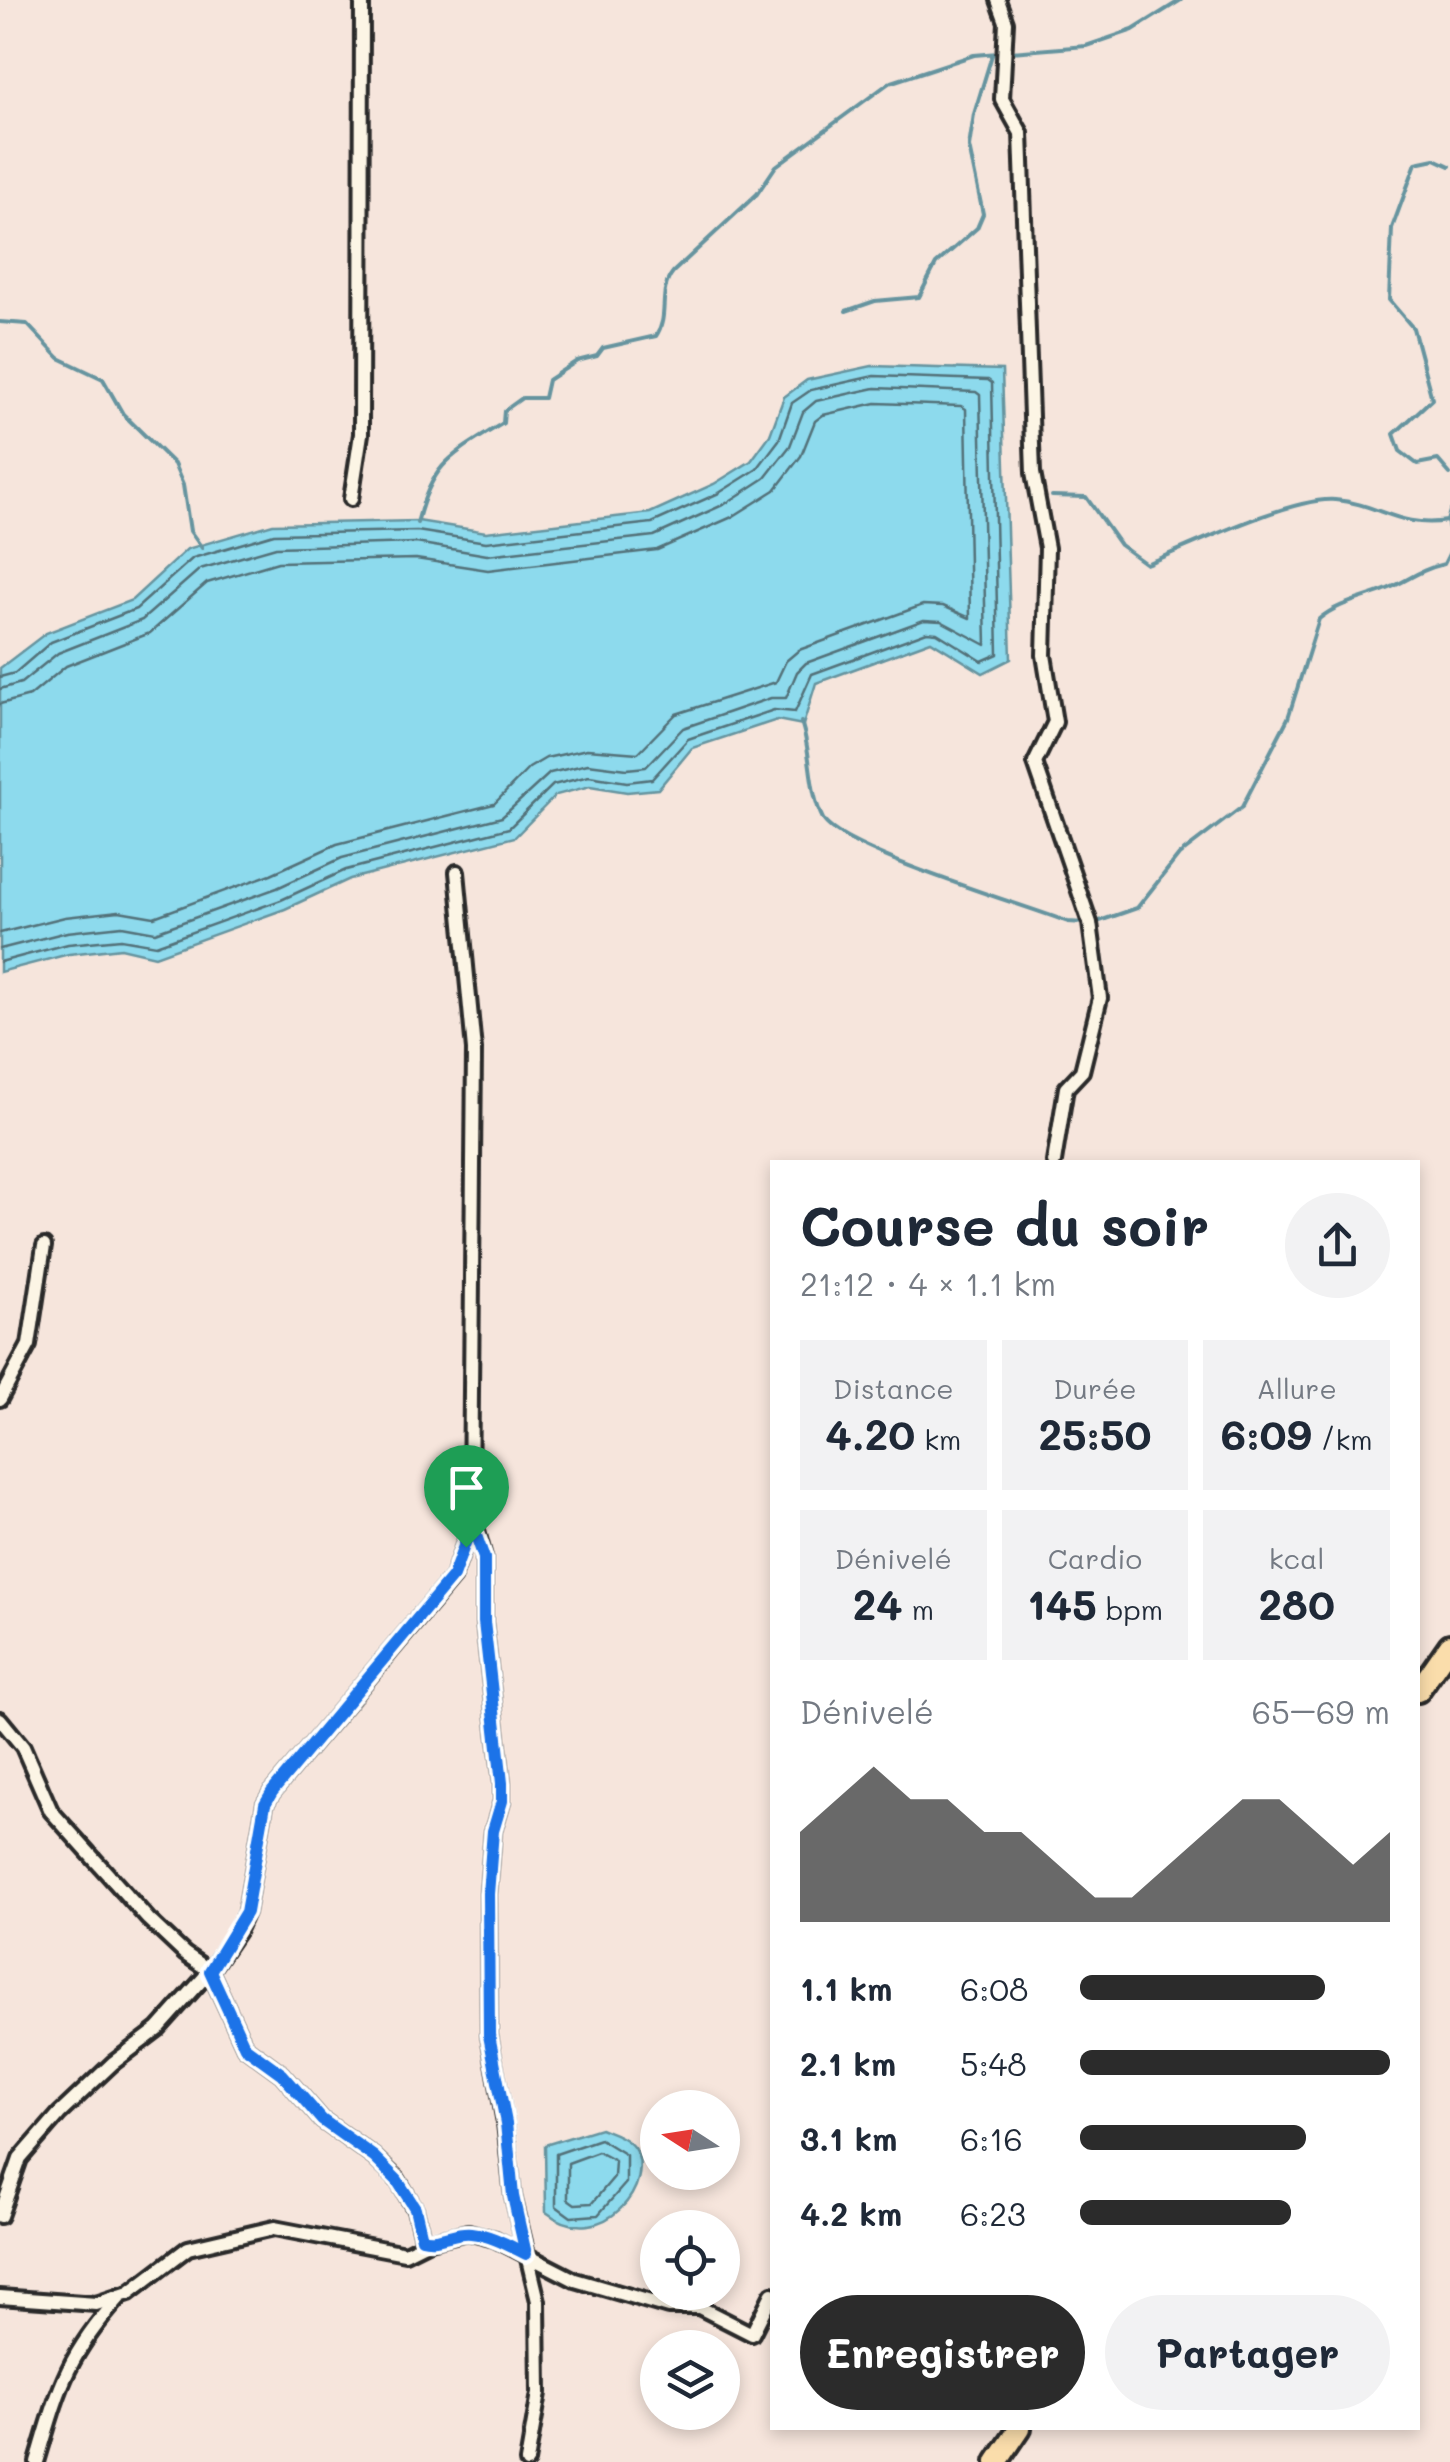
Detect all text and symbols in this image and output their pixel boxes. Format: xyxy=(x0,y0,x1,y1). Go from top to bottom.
text: Course du soir xyxy=(800,1188,1209,1260)
button: share xyxy=(1285,1193,1390,1298)
text: 21:12 · 4 × 1.1 km xyxy=(800,1262,1056,1304)
text: Distance xyxy=(833,1370,954,1406)
text: Durée xyxy=(1053,1370,1137,1406)
text: Allure xyxy=(1257,1370,1337,1406)
text: 4.20 xyxy=(825,1406,915,1461)
text: 25:50 xyxy=(1039,1406,1151,1461)
text: 6:09 xyxy=(1221,1406,1312,1461)
text: km xyxy=(915,1421,961,1457)
text: /km xyxy=(1312,1421,1373,1457)
pin xyxy=(424,1445,509,1548)
icon: arrive xyxy=(439,1460,494,1515)
text: Dénivelé xyxy=(835,1540,952,1576)
text: Cardio xyxy=(1048,1540,1142,1576)
text: kcal xyxy=(1269,1540,1325,1576)
text: 24 xyxy=(853,1576,903,1631)
text: 145 xyxy=(1027,1576,1097,1631)
text: 280 xyxy=(1258,1576,1335,1631)
text: m xyxy=(903,1591,934,1627)
text: bpm xyxy=(1097,1591,1163,1627)
text: Dénivelé xyxy=(800,1690,934,1732)
text: 65–69 m xyxy=(1252,1690,1390,1732)
text: 1.1 km xyxy=(800,1967,892,2009)
text: 6:08 xyxy=(960,1967,1028,2009)
text: 2.1 km xyxy=(800,2042,896,2084)
text: 5:48 xyxy=(960,2042,1027,2084)
north arrow xyxy=(640,2090,740,2190)
map controls xyxy=(640,2090,740,2430)
text: 3.1 km xyxy=(800,2117,897,2159)
text: 6:16 xyxy=(960,2117,1023,2159)
text: 4.2 km xyxy=(800,2192,902,2234)
text: 6:23 xyxy=(960,2192,1026,2234)
button: locate xyxy=(640,2210,740,2310)
button: Enregistrer xyxy=(800,2295,1085,2410)
button: Partager xyxy=(1105,2295,1390,2410)
button: layers xyxy=(640,2330,740,2430)

